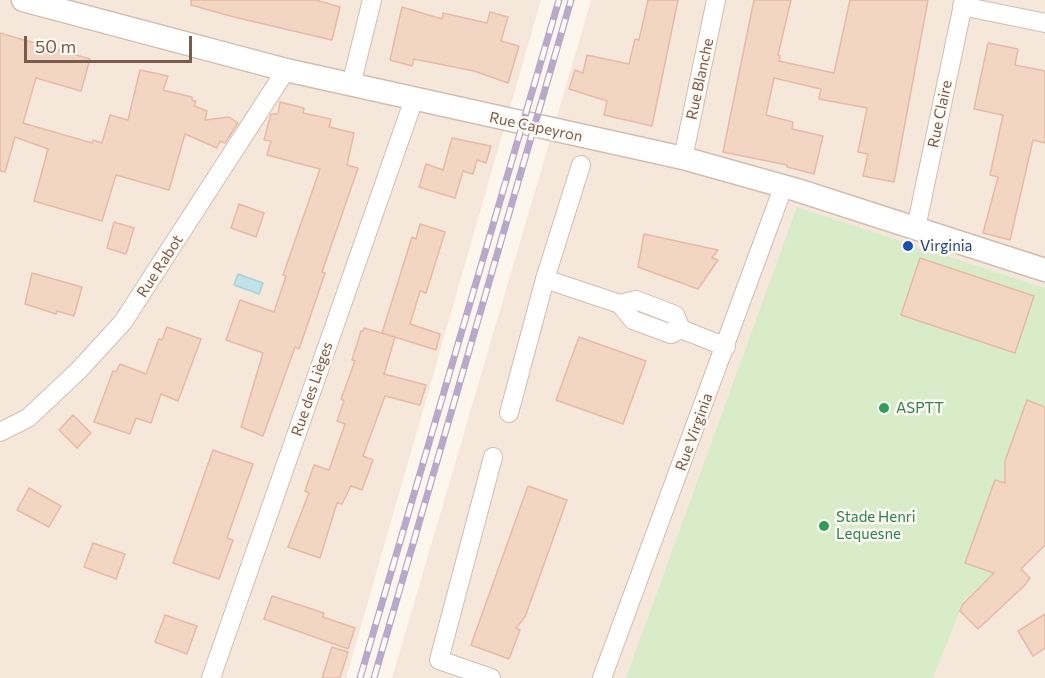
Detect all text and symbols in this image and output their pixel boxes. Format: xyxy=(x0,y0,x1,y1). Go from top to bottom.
scale bar xyxy=(27,24,195,62)
text: 50 m xyxy=(35,35,76,57)
street label: Rue Blanche xyxy=(683,37,717,121)
street label: Rue Claire xyxy=(924,79,956,149)
street label: Rue Capeyron xyxy=(488,108,584,146)
street label: Rue Rabot xyxy=(133,231,187,301)
place label: Virginia xyxy=(920,237,972,255)
marker: Virginia xyxy=(901,239,915,253)
street label: Rue des Lièges xyxy=(287,340,337,438)
street label: Rue Virginia xyxy=(672,391,716,473)
place label: ASPTT xyxy=(896,399,944,417)
marker: ASPTT xyxy=(877,401,891,415)
place label: Stade Henri Lequesne xyxy=(836,508,916,543)
marker: Stade Henri Lequesne xyxy=(817,519,831,533)

